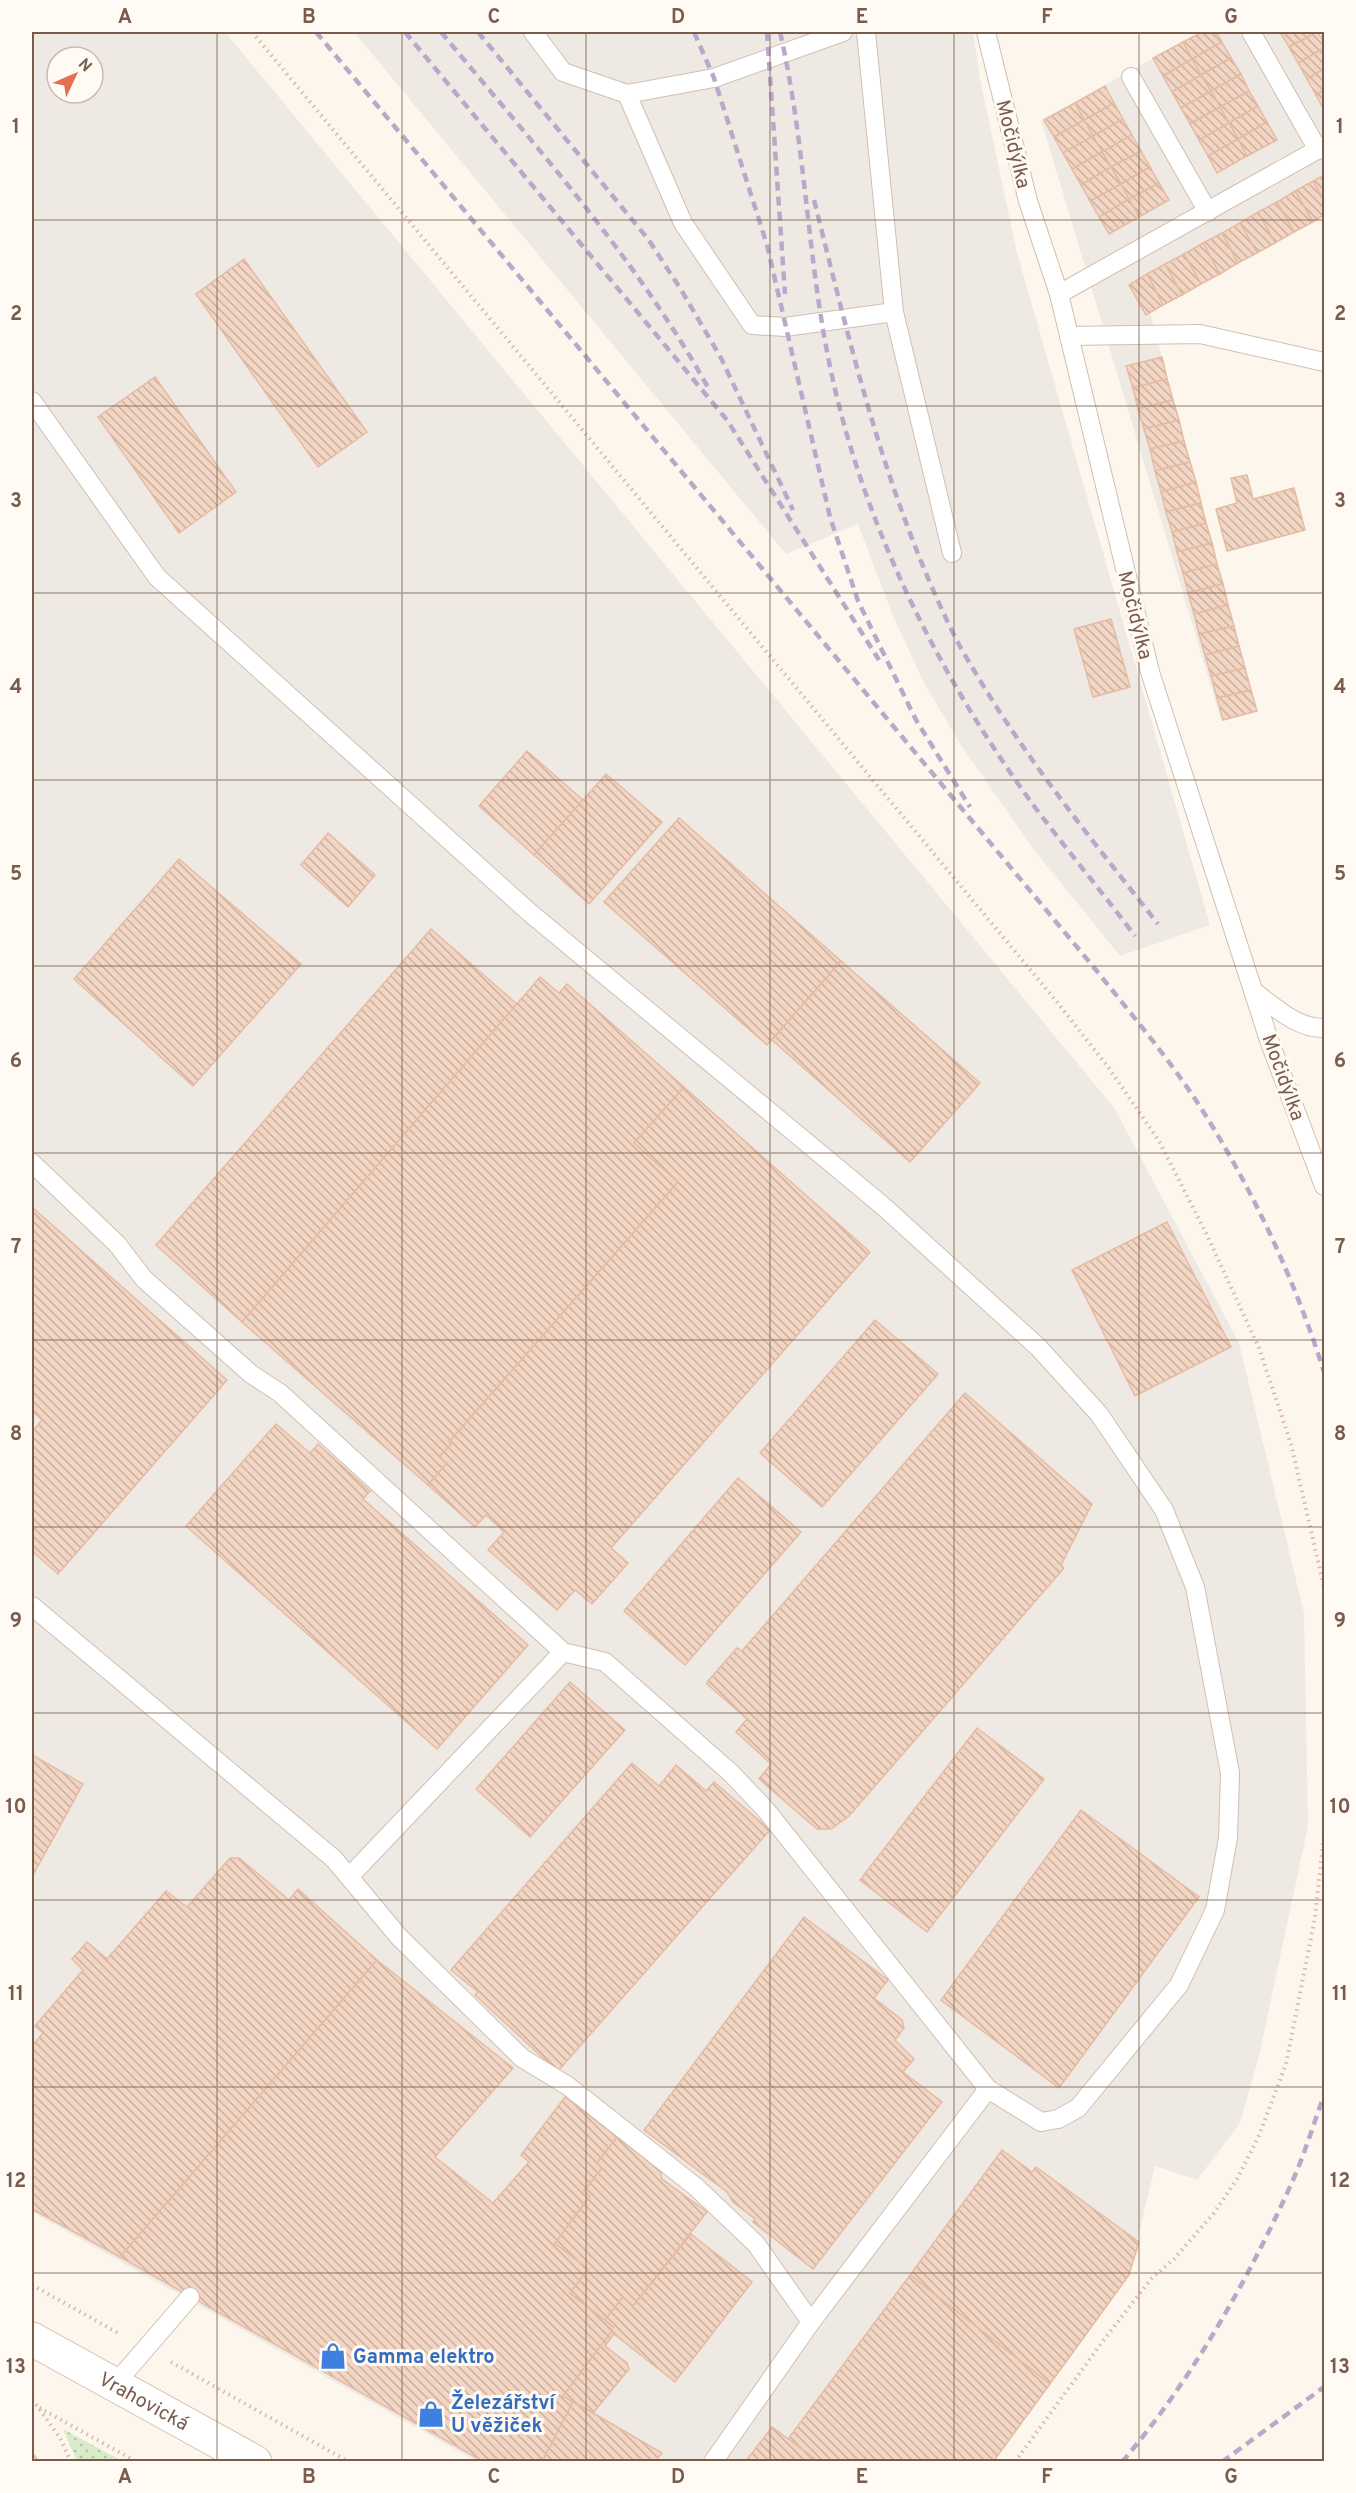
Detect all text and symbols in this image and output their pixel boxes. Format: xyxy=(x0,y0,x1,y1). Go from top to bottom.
text: A xyxy=(118,5,132,31)
text: B xyxy=(302,5,316,31)
text: C xyxy=(488,5,500,31)
text: D xyxy=(671,5,685,31)
text: E xyxy=(856,5,868,31)
text: F xyxy=(1041,5,1053,31)
text: G xyxy=(1224,5,1238,31)
north arrow xyxy=(45,45,105,105)
text: N xyxy=(73,55,96,77)
street label: Močidýlka xyxy=(989,97,1036,191)
text: 1 xyxy=(12,115,20,141)
text: 1 xyxy=(1336,115,1344,141)
text: 2 xyxy=(10,302,22,328)
text: 2 xyxy=(1334,302,1346,328)
text: 3 xyxy=(10,489,22,515)
text: 3 xyxy=(1334,489,1346,515)
street label: Močidýlka xyxy=(1111,568,1158,662)
text: 4 xyxy=(10,675,22,701)
text: 4 xyxy=(1334,675,1346,701)
text: 5 xyxy=(10,862,22,888)
text: 5 xyxy=(1334,862,1346,888)
street label: Močidýlka xyxy=(1254,1031,1310,1125)
text: 6 xyxy=(10,1049,22,1075)
text: 6 xyxy=(1334,1049,1346,1075)
text: 7 xyxy=(11,1235,21,1261)
text: 7 xyxy=(1335,1235,1345,1261)
text: 8 xyxy=(10,1422,22,1448)
text: 8 xyxy=(1334,1422,1346,1448)
text: 9 xyxy=(10,1609,22,1635)
text: 9 xyxy=(1334,1609,1346,1635)
text: 10 xyxy=(5,1795,27,1821)
text: 10 xyxy=(1329,1795,1351,1821)
text: 11 xyxy=(8,1982,24,2008)
text: 11 xyxy=(1332,1982,1348,2008)
text: 12 xyxy=(6,2169,26,2195)
text: 12 xyxy=(1330,2169,1350,2195)
shop icon: Gamma elektro xyxy=(318,2341,348,2371)
place label: Gamma elektro xyxy=(353,2345,495,2371)
text: 13 xyxy=(6,2355,26,2381)
text: 13 xyxy=(1330,2355,1350,2381)
street label: Vrahovická xyxy=(93,2367,193,2438)
place label: Železářství U věžiček xyxy=(451,2389,556,2440)
shop icon: Železářství U věžiček xyxy=(416,2399,446,2429)
text: A xyxy=(118,2465,132,2491)
text: B xyxy=(302,2465,316,2491)
text: C xyxy=(488,2465,500,2491)
text: D xyxy=(671,2465,685,2491)
text: E xyxy=(856,2465,868,2491)
text: F xyxy=(1041,2465,1053,2491)
text: G xyxy=(1224,2465,1238,2491)

